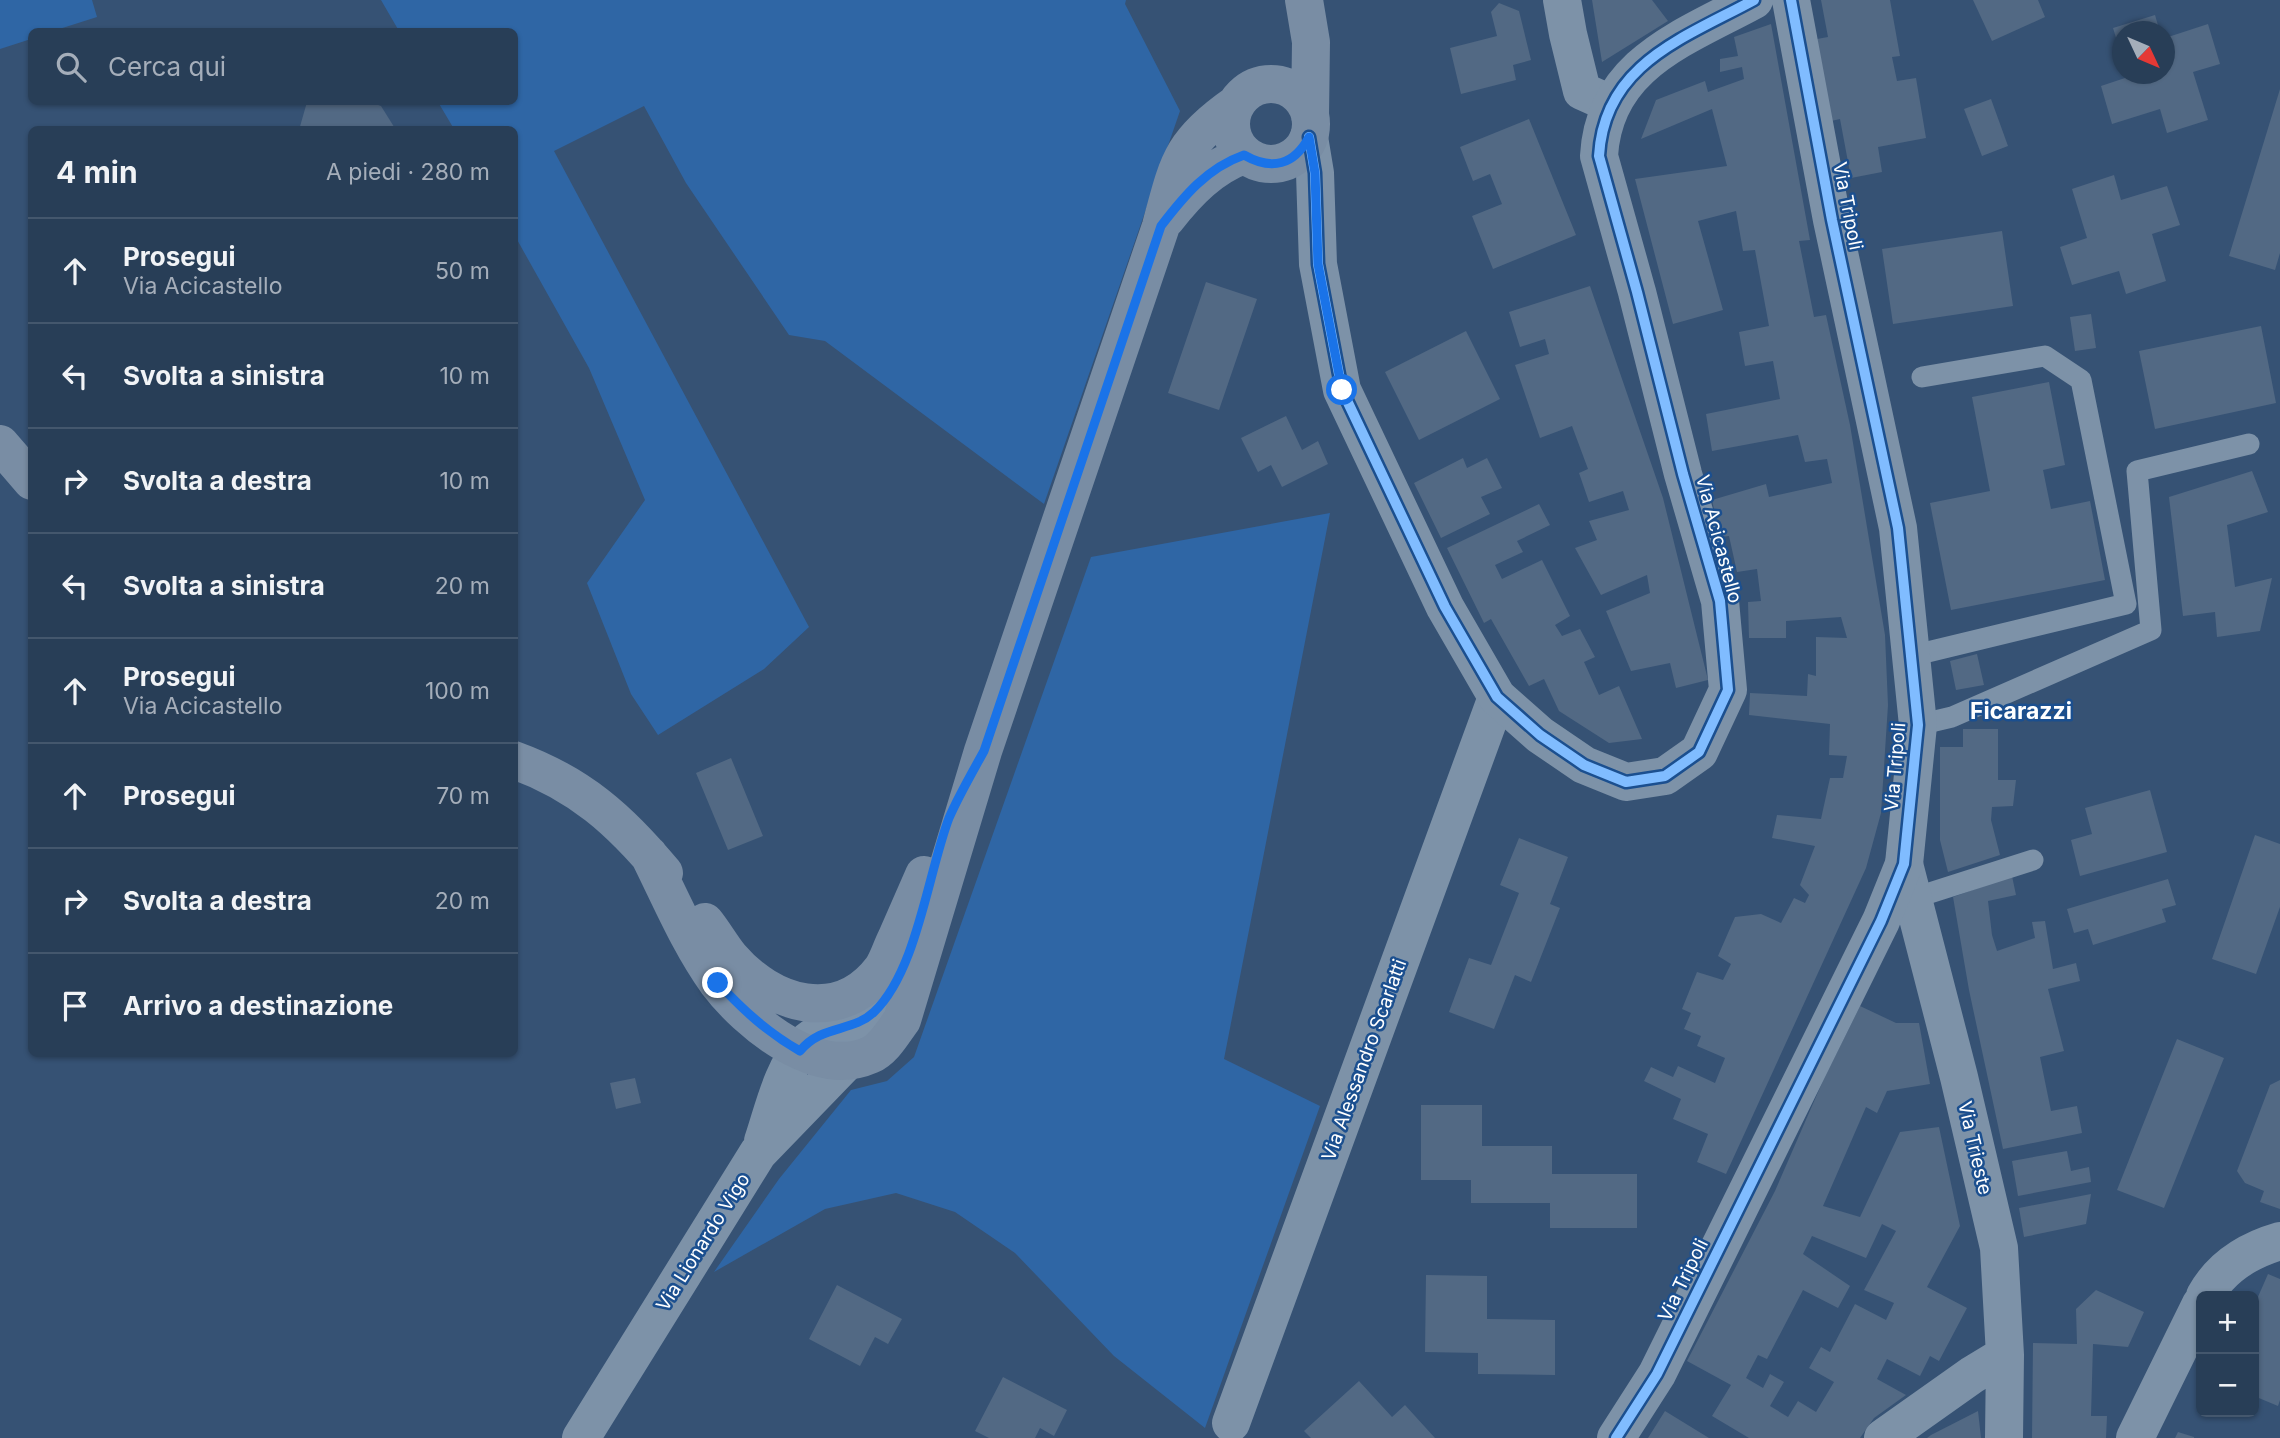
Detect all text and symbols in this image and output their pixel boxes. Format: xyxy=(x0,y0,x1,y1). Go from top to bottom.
north arrow xyxy=(2112,21,2175,84)
search box xyxy=(28,28,518,105)
icon: search xyxy=(52,48,90,86)
text: Cerca qui xyxy=(108,51,226,82)
text: 4 min xyxy=(56,154,138,190)
text: A piedi · 280 m xyxy=(326,158,490,186)
street label: Via Tripoli xyxy=(1828,160,1868,252)
text: Prosegui xyxy=(123,241,235,272)
icon: ahead xyxy=(56,252,94,290)
text: 50 m xyxy=(435,257,490,285)
text: Via Acicastello xyxy=(123,272,282,300)
icon: left xyxy=(56,357,94,395)
text: Svolta a sinistra xyxy=(123,360,325,391)
text: 10 m xyxy=(440,362,490,390)
route start xyxy=(1326,374,1357,405)
icon: right xyxy=(56,462,94,500)
text: Svolta a destra xyxy=(123,465,312,496)
text: 10 m xyxy=(440,467,490,495)
street label: Via Acicastello xyxy=(1691,472,1747,606)
icon: left xyxy=(56,567,94,605)
text: Svolta a sinistra xyxy=(123,570,325,601)
text: 20 m xyxy=(435,572,490,600)
text: Prosegui xyxy=(123,661,235,692)
icon: ahead xyxy=(56,672,94,710)
text: 100 m xyxy=(425,677,490,705)
text: Via Acicastello xyxy=(123,692,282,720)
district label: Ficarazzi xyxy=(1970,697,2072,725)
street label: Via Tripoli xyxy=(1880,722,1910,812)
icon: ahead xyxy=(56,777,94,815)
text: Prosegui xyxy=(123,780,235,811)
text: 70 m xyxy=(436,782,490,810)
icon: right xyxy=(56,882,94,920)
text: Svolta a destra xyxy=(123,885,312,916)
text: 20 m xyxy=(435,887,490,915)
street label: Via Alessandro Scarlatti xyxy=(1317,956,1411,1164)
route end xyxy=(702,967,733,998)
icon: arrive xyxy=(56,987,94,1025)
text: Arrivo a destinazione xyxy=(123,990,393,1021)
street label: Via Trieste xyxy=(1953,1099,1997,1197)
street label: Via Lionardo Vigo xyxy=(651,1169,755,1315)
street label: Via Tripoli xyxy=(1653,1235,1713,1325)
map controls xyxy=(2196,1291,2259,1417)
button: + xyxy=(2196,1291,2259,1354)
button: − xyxy=(2196,1354,2259,1417)

